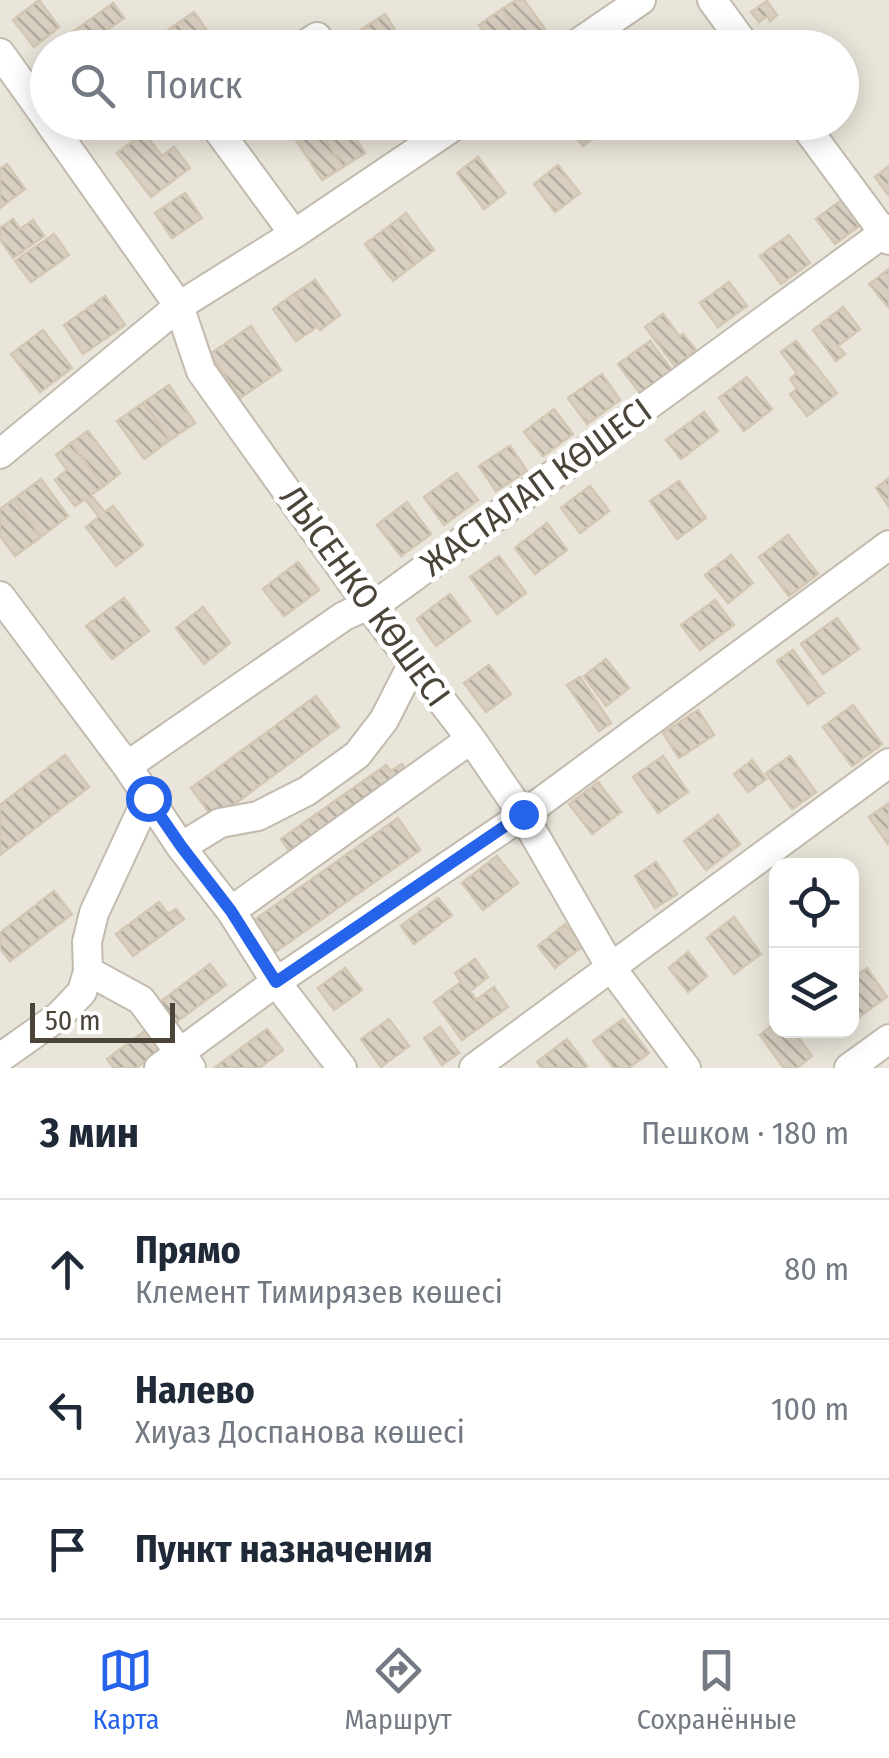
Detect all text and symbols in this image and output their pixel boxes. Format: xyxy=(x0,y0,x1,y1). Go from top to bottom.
search box xyxy=(30,30,859,140)
icon: search xyxy=(65,58,120,113)
text: Поиск xyxy=(145,62,242,108)
street label: ЖАСТАЛАП КӨШЕСІ xyxy=(413,389,659,585)
street label: ЛЫСЕНКО КӨШЕСІ xyxy=(271,478,459,714)
route start xyxy=(126,776,172,822)
route end xyxy=(501,792,547,838)
map controls xyxy=(769,858,859,1038)
button: locate xyxy=(769,858,859,948)
button: layers xyxy=(769,948,859,1038)
scale bar xyxy=(30,998,175,1042)
text: 50 m xyxy=(45,1004,101,1037)
text: 3 мин xyxy=(40,1108,139,1158)
text: Пешком · 180 m xyxy=(641,1114,849,1152)
text: Прямо xyxy=(135,1227,241,1273)
icon: ahead xyxy=(40,1242,95,1297)
text: 80 m xyxy=(784,1250,849,1288)
text: Клемент Тимирязев көшесі xyxy=(135,1273,503,1311)
text: Налево xyxy=(135,1367,255,1413)
icon: left xyxy=(40,1382,95,1437)
text: 100 m xyxy=(771,1390,849,1428)
text: Хиуаз Доспанова көшесі xyxy=(135,1413,465,1451)
icon: arrive xyxy=(40,1522,95,1577)
text: Пункт назначения xyxy=(135,1526,433,1572)
tab: Карта xyxy=(93,1643,159,1736)
tab: Маршрут xyxy=(344,1643,452,1736)
tab: Сохранённые xyxy=(637,1643,796,1736)

